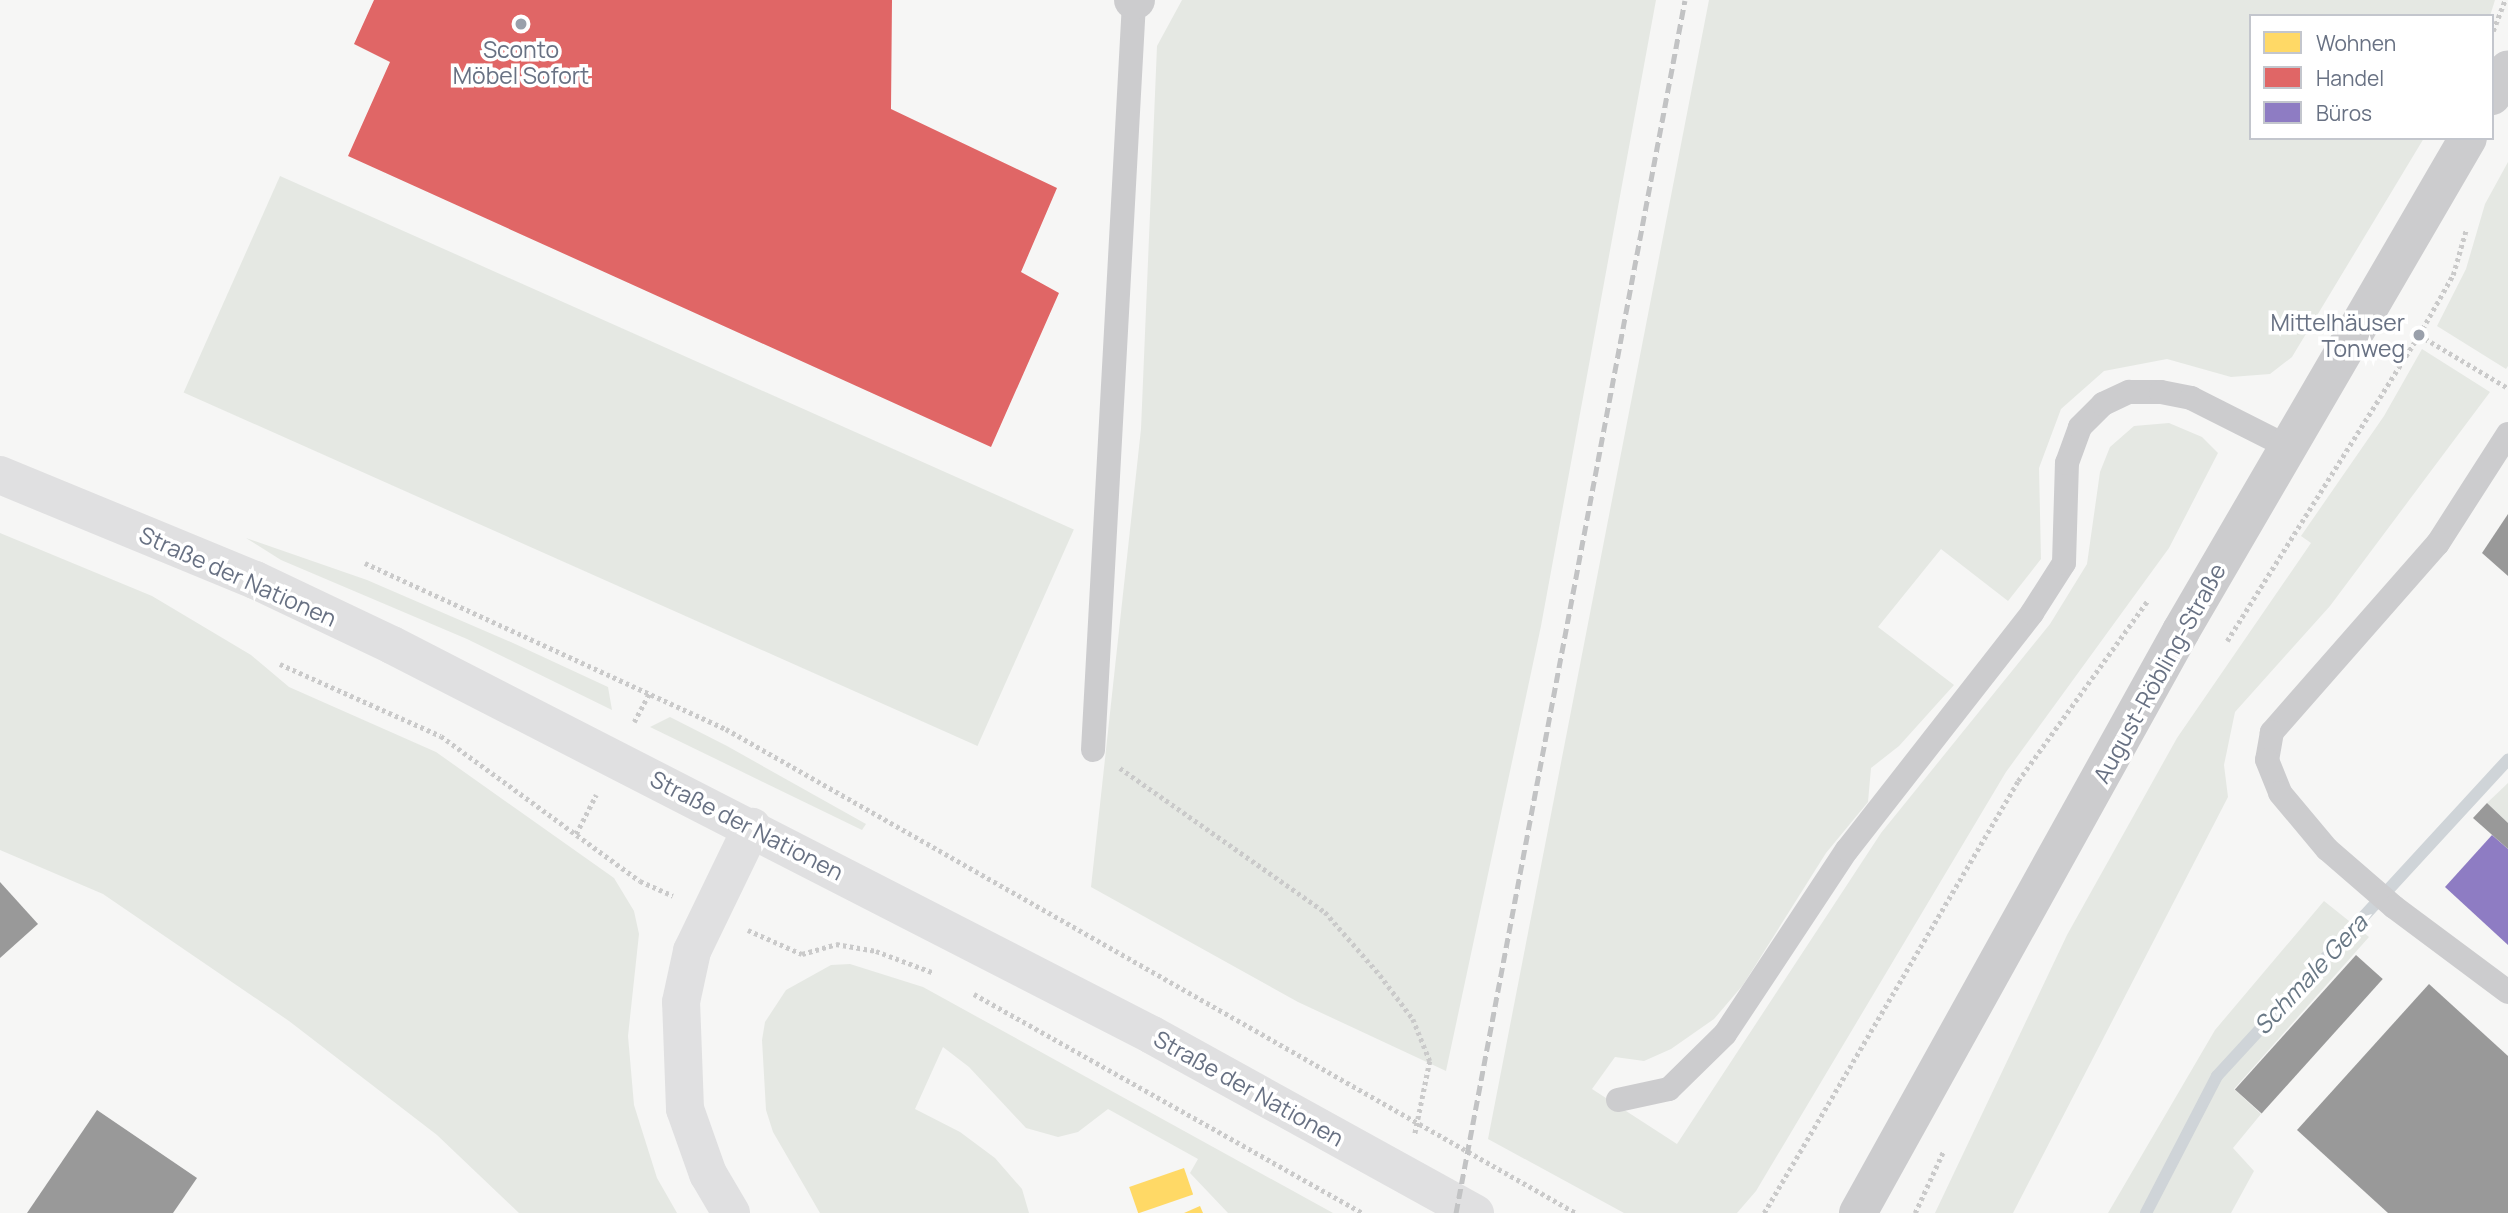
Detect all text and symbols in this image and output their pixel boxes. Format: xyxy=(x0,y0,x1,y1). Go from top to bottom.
legend xyxy=(2249,14,2494,140)
marker: Sconto Möbel Sofort xyxy=(513,16,529,32)
text: Wohnen xyxy=(2316,29,2396,57)
place label: Sconto Möbel Sofort xyxy=(453,35,589,89)
text: Handel xyxy=(2316,64,2384,92)
text: Büros xyxy=(2316,99,2372,127)
place label: Mittelhäuser Tonweg xyxy=(2271,308,2405,362)
marker: Mittelhäuser Tonweg xyxy=(2411,327,2427,343)
street label: Straße der Nationen xyxy=(135,520,341,632)
street label: August-Röbling-Straße xyxy=(2087,558,2231,788)
street label: Straße der Nationen xyxy=(646,764,848,886)
water label: Schmale Gera xyxy=(2247,908,2373,1040)
street label: Straße der Nationen xyxy=(1149,1024,1349,1152)

